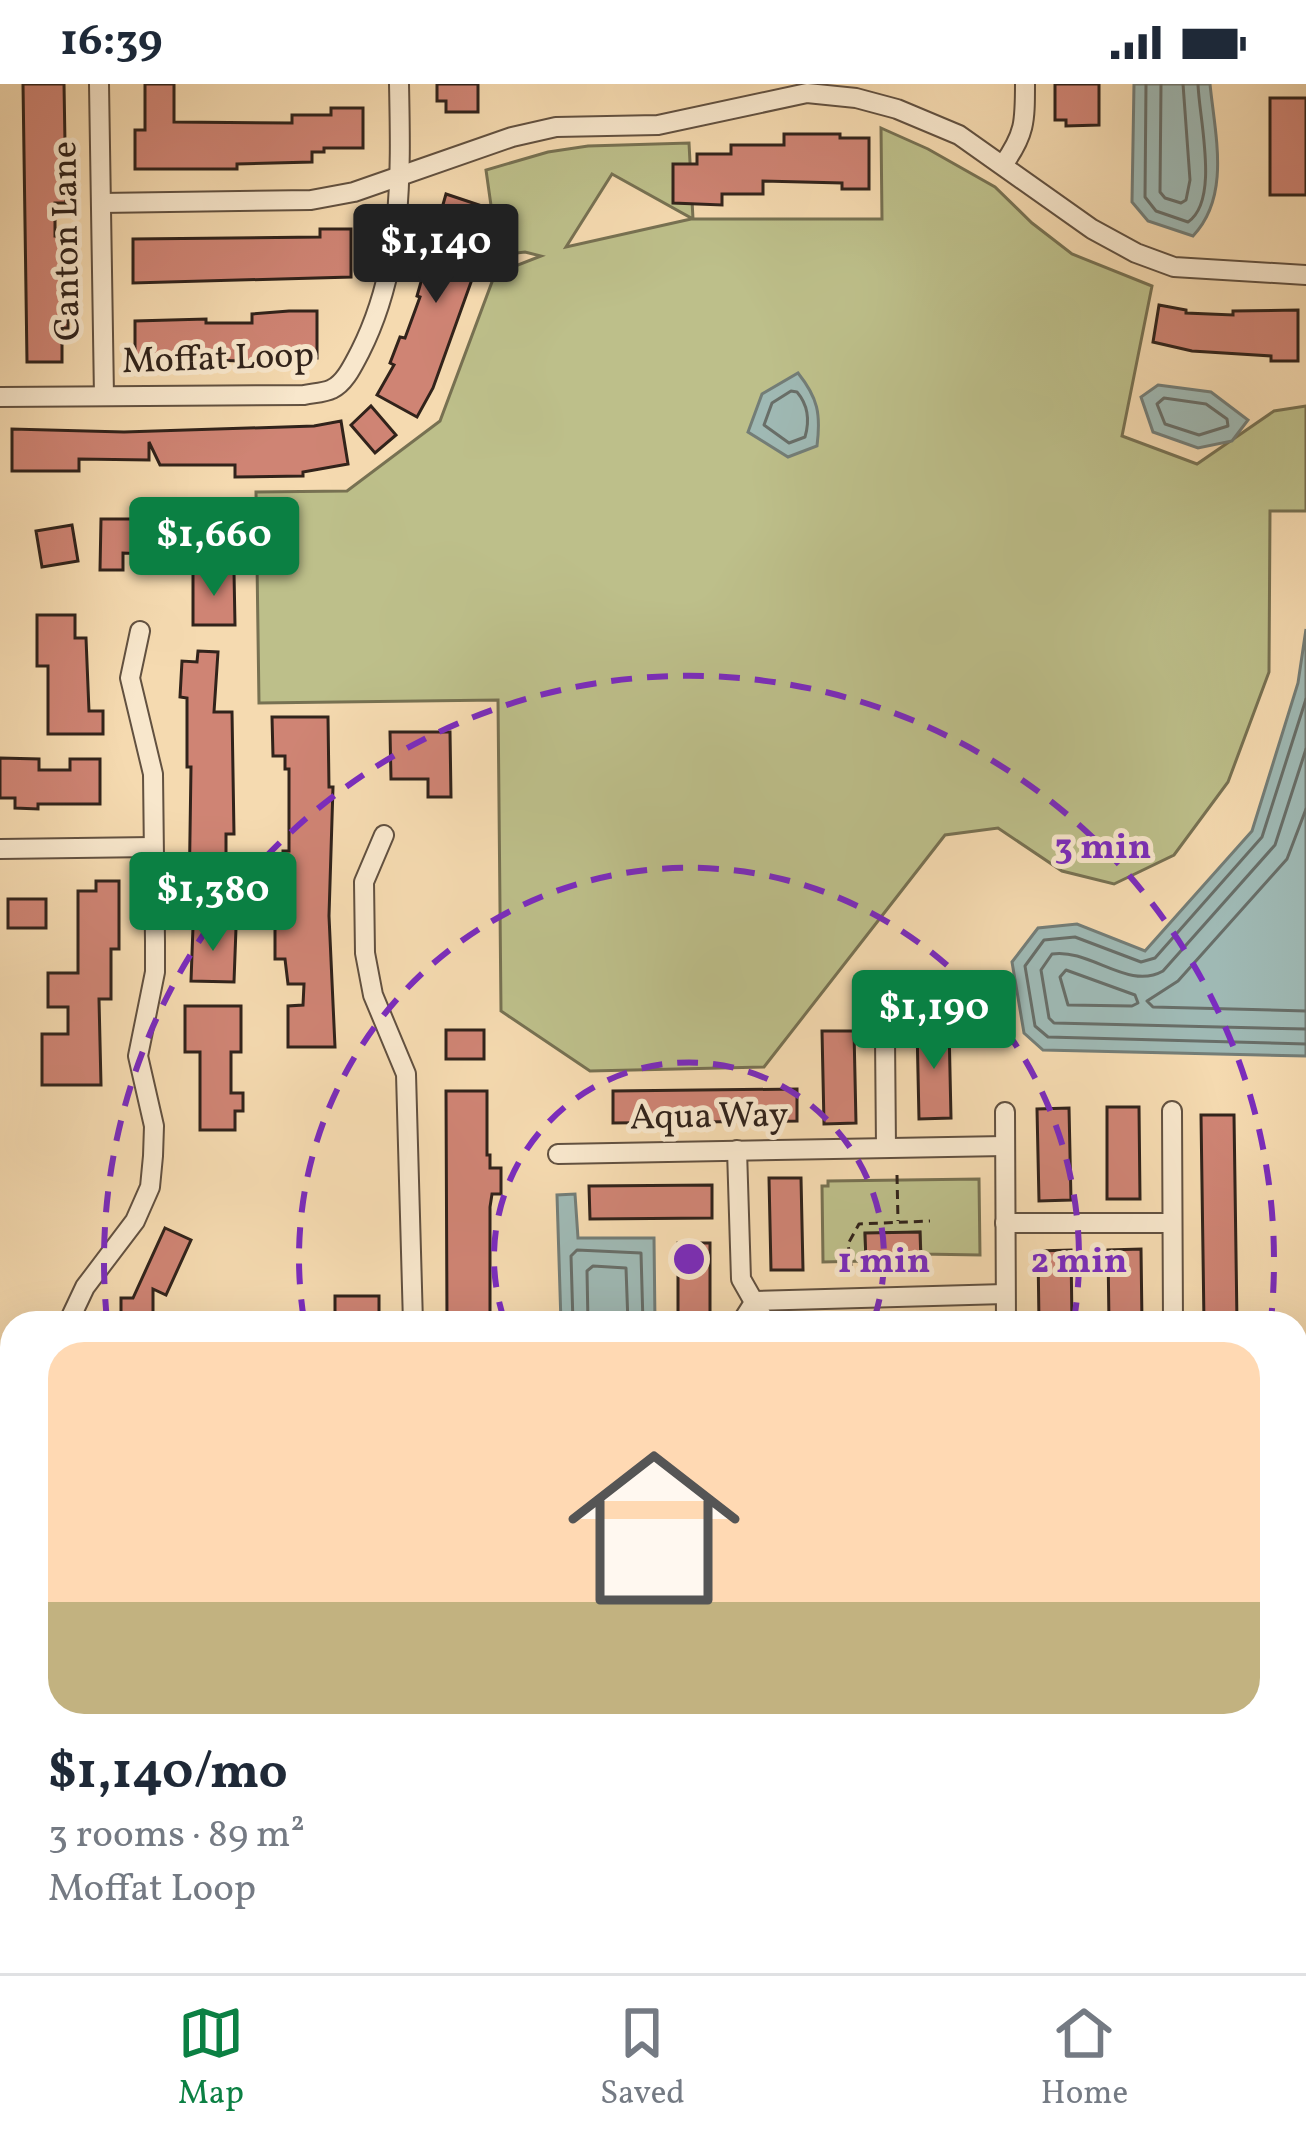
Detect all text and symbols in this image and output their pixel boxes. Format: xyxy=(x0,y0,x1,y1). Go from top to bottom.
text: 16:39 xyxy=(60,11,163,74)
street label: Canton Lane xyxy=(41,141,95,341)
pin: $1,140 xyxy=(338,204,534,306)
text: $1,140 xyxy=(380,216,492,270)
street label: Moffat Loop xyxy=(121,332,315,388)
pin: $1,660 xyxy=(116,497,312,599)
text: $1,660 xyxy=(156,509,272,563)
text: 3 min xyxy=(1055,824,1151,874)
pin: $1,380 xyxy=(115,852,311,954)
text: $1,380 xyxy=(156,864,270,918)
pin: $1,190 xyxy=(836,970,1032,1072)
text: $1,190 xyxy=(879,982,989,1036)
street label: Aqua Way xyxy=(629,1092,789,1144)
centre of rings xyxy=(668,1238,710,1280)
text: 1 min xyxy=(838,1238,930,1288)
text: 2 min xyxy=(1030,1238,1128,1288)
icon: home xyxy=(546,1420,762,1636)
text: $1,140/mo xyxy=(48,1738,288,1809)
text: 3 rooms · 89 m² xyxy=(48,1809,305,1863)
text: Moffat Loop xyxy=(48,1863,256,1917)
tab: Map xyxy=(178,2000,244,2118)
tab: Saved xyxy=(600,2000,685,2118)
tab: Home xyxy=(1041,2000,1128,2118)

